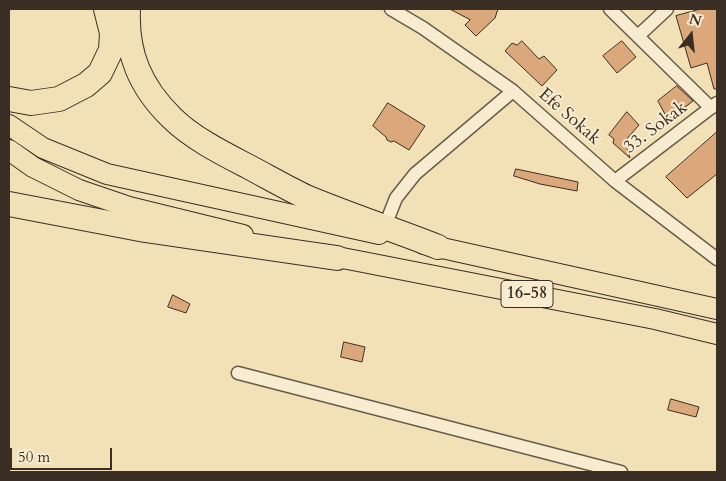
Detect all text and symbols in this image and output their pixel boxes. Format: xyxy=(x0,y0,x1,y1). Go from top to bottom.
text: N xyxy=(687,9,704,31)
north arrow xyxy=(666,10,716,60)
street label: Efe Sokak xyxy=(533,84,605,150)
street label: 33. Sokak xyxy=(620,97,692,159)
road number: 16-58 xyxy=(501,280,553,308)
scale bar xyxy=(12,438,115,470)
text: 50 m xyxy=(18,447,50,467)

